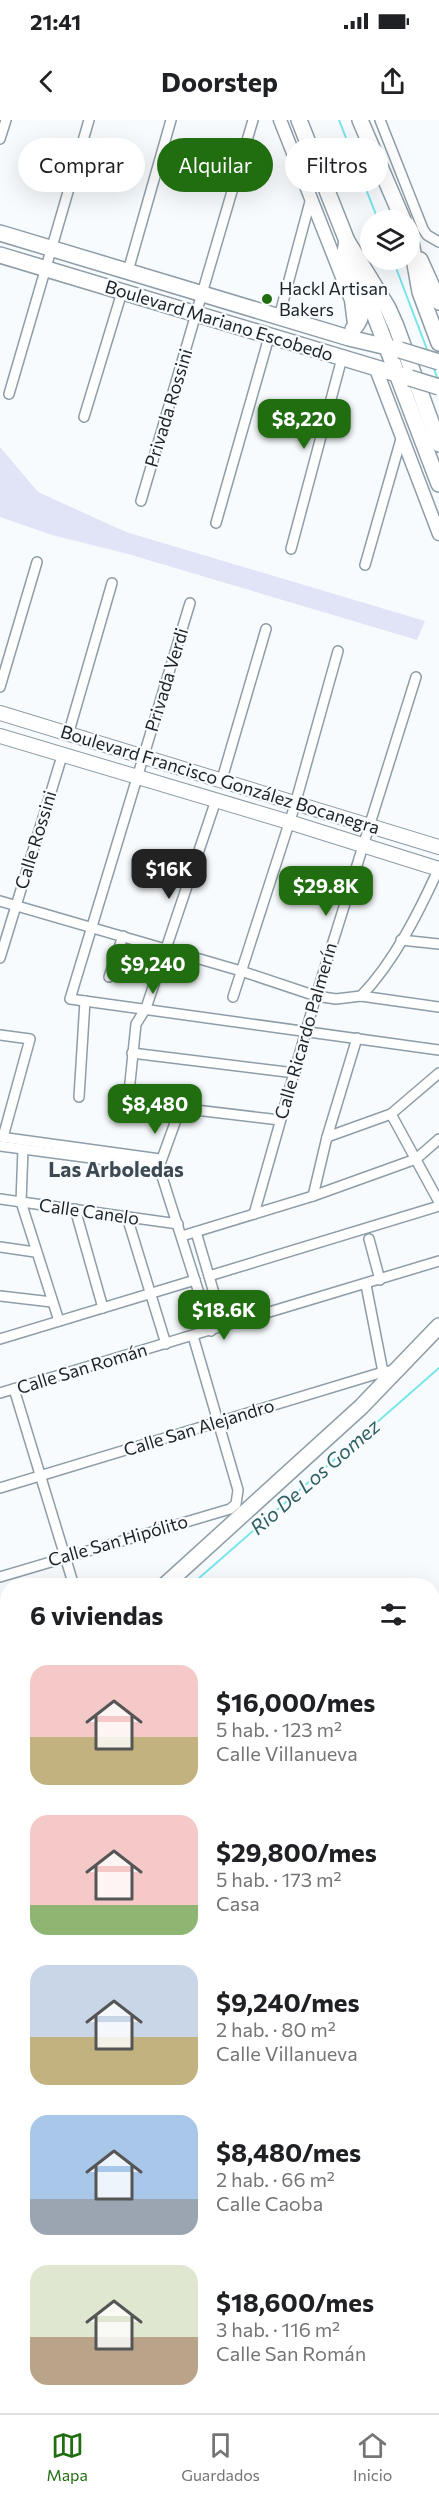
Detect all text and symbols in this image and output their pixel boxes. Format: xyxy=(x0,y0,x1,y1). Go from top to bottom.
text: 21:41 xyxy=(30,8,81,35)
icon: back xyxy=(30,65,63,98)
text: Doorstep xyxy=(161,65,278,98)
icon: share xyxy=(376,65,409,98)
chip: Comprar xyxy=(18,138,145,192)
chip: Alquilar xyxy=(157,138,273,192)
chip: Filtros xyxy=(285,138,388,192)
map controls xyxy=(360,210,420,270)
button: layers xyxy=(360,210,420,270)
street label: Boulevard Mariano Escobedo xyxy=(103,275,336,365)
place label: Hackl Artisan Bakers xyxy=(279,277,388,320)
marker: Hackl Artisan Bakers xyxy=(260,292,274,306)
street label: Privada Rossini xyxy=(140,346,197,470)
pin: $8,220 xyxy=(255,399,353,450)
text: $8,220 xyxy=(272,406,336,430)
street label: Privada Verdi xyxy=(140,625,192,734)
street label: Boulevard Francisco González Bocanegra xyxy=(58,720,383,838)
street label: Calle Rossini xyxy=(10,788,60,892)
pin: $16K xyxy=(133,849,205,900)
text: $16K xyxy=(146,856,192,880)
pin: $29.8K xyxy=(277,866,375,917)
text: $29.8K xyxy=(293,873,359,897)
street label: Calle Ricardo Palmerín xyxy=(269,940,341,1122)
pin: $9,240 xyxy=(104,944,202,995)
text: $9,240 xyxy=(120,951,186,975)
pin: $8,480 xyxy=(106,1084,204,1135)
text: $8,480 xyxy=(122,1091,188,1115)
district label: Las Arboledas xyxy=(48,1156,184,1181)
street label: Calle Canelo xyxy=(38,1193,141,1229)
pin: $18.6K xyxy=(175,1290,273,1341)
text: $18.6K xyxy=(192,1297,256,1321)
street label: Calle San Román xyxy=(14,1338,150,1398)
street label: Calle San Alejandro xyxy=(121,1394,277,1460)
water label: Rio De Los Gomez xyxy=(245,1413,384,1539)
street label: Calle San Hipólito xyxy=(45,1510,190,1570)
icon: filters xyxy=(377,1598,410,1631)
text: 6 viviendas xyxy=(30,1599,163,1630)
text: $16,000/mes xyxy=(216,1686,375,1717)
icon: home xyxy=(78,1689,150,1761)
text: 5 hab. · 123 m² xyxy=(216,1717,342,1741)
text: Calle Villanueva xyxy=(216,1741,358,1765)
text: $29,800/mes xyxy=(216,1836,377,1867)
icon: home xyxy=(78,1839,150,1911)
text: 5 hab. · 173 m² xyxy=(216,1867,342,1891)
text: Casa xyxy=(216,1891,260,1915)
text: $9,240/mes xyxy=(216,1986,360,2017)
icon: home xyxy=(78,1989,150,2061)
text: 2 hab. · 80 m² xyxy=(216,2017,336,2041)
text: Calle Villanueva xyxy=(216,2041,358,2065)
text: $8,480/mes xyxy=(216,2136,361,2167)
icon: home xyxy=(78,2139,150,2211)
text: 2 hab. · 66 m² xyxy=(216,2167,335,2191)
text: Calle Caoba xyxy=(216,2191,323,2215)
text: $18,600/mes xyxy=(216,2286,374,2317)
icon: home xyxy=(78,2289,150,2361)
text: 3 hab. · 116 m² xyxy=(216,2317,340,2341)
text: Calle San Román xyxy=(216,2341,366,2365)
tab: Mapa xyxy=(47,2429,88,2484)
tab: Guardados xyxy=(181,2429,260,2484)
tab: Inicio xyxy=(353,2429,392,2484)

